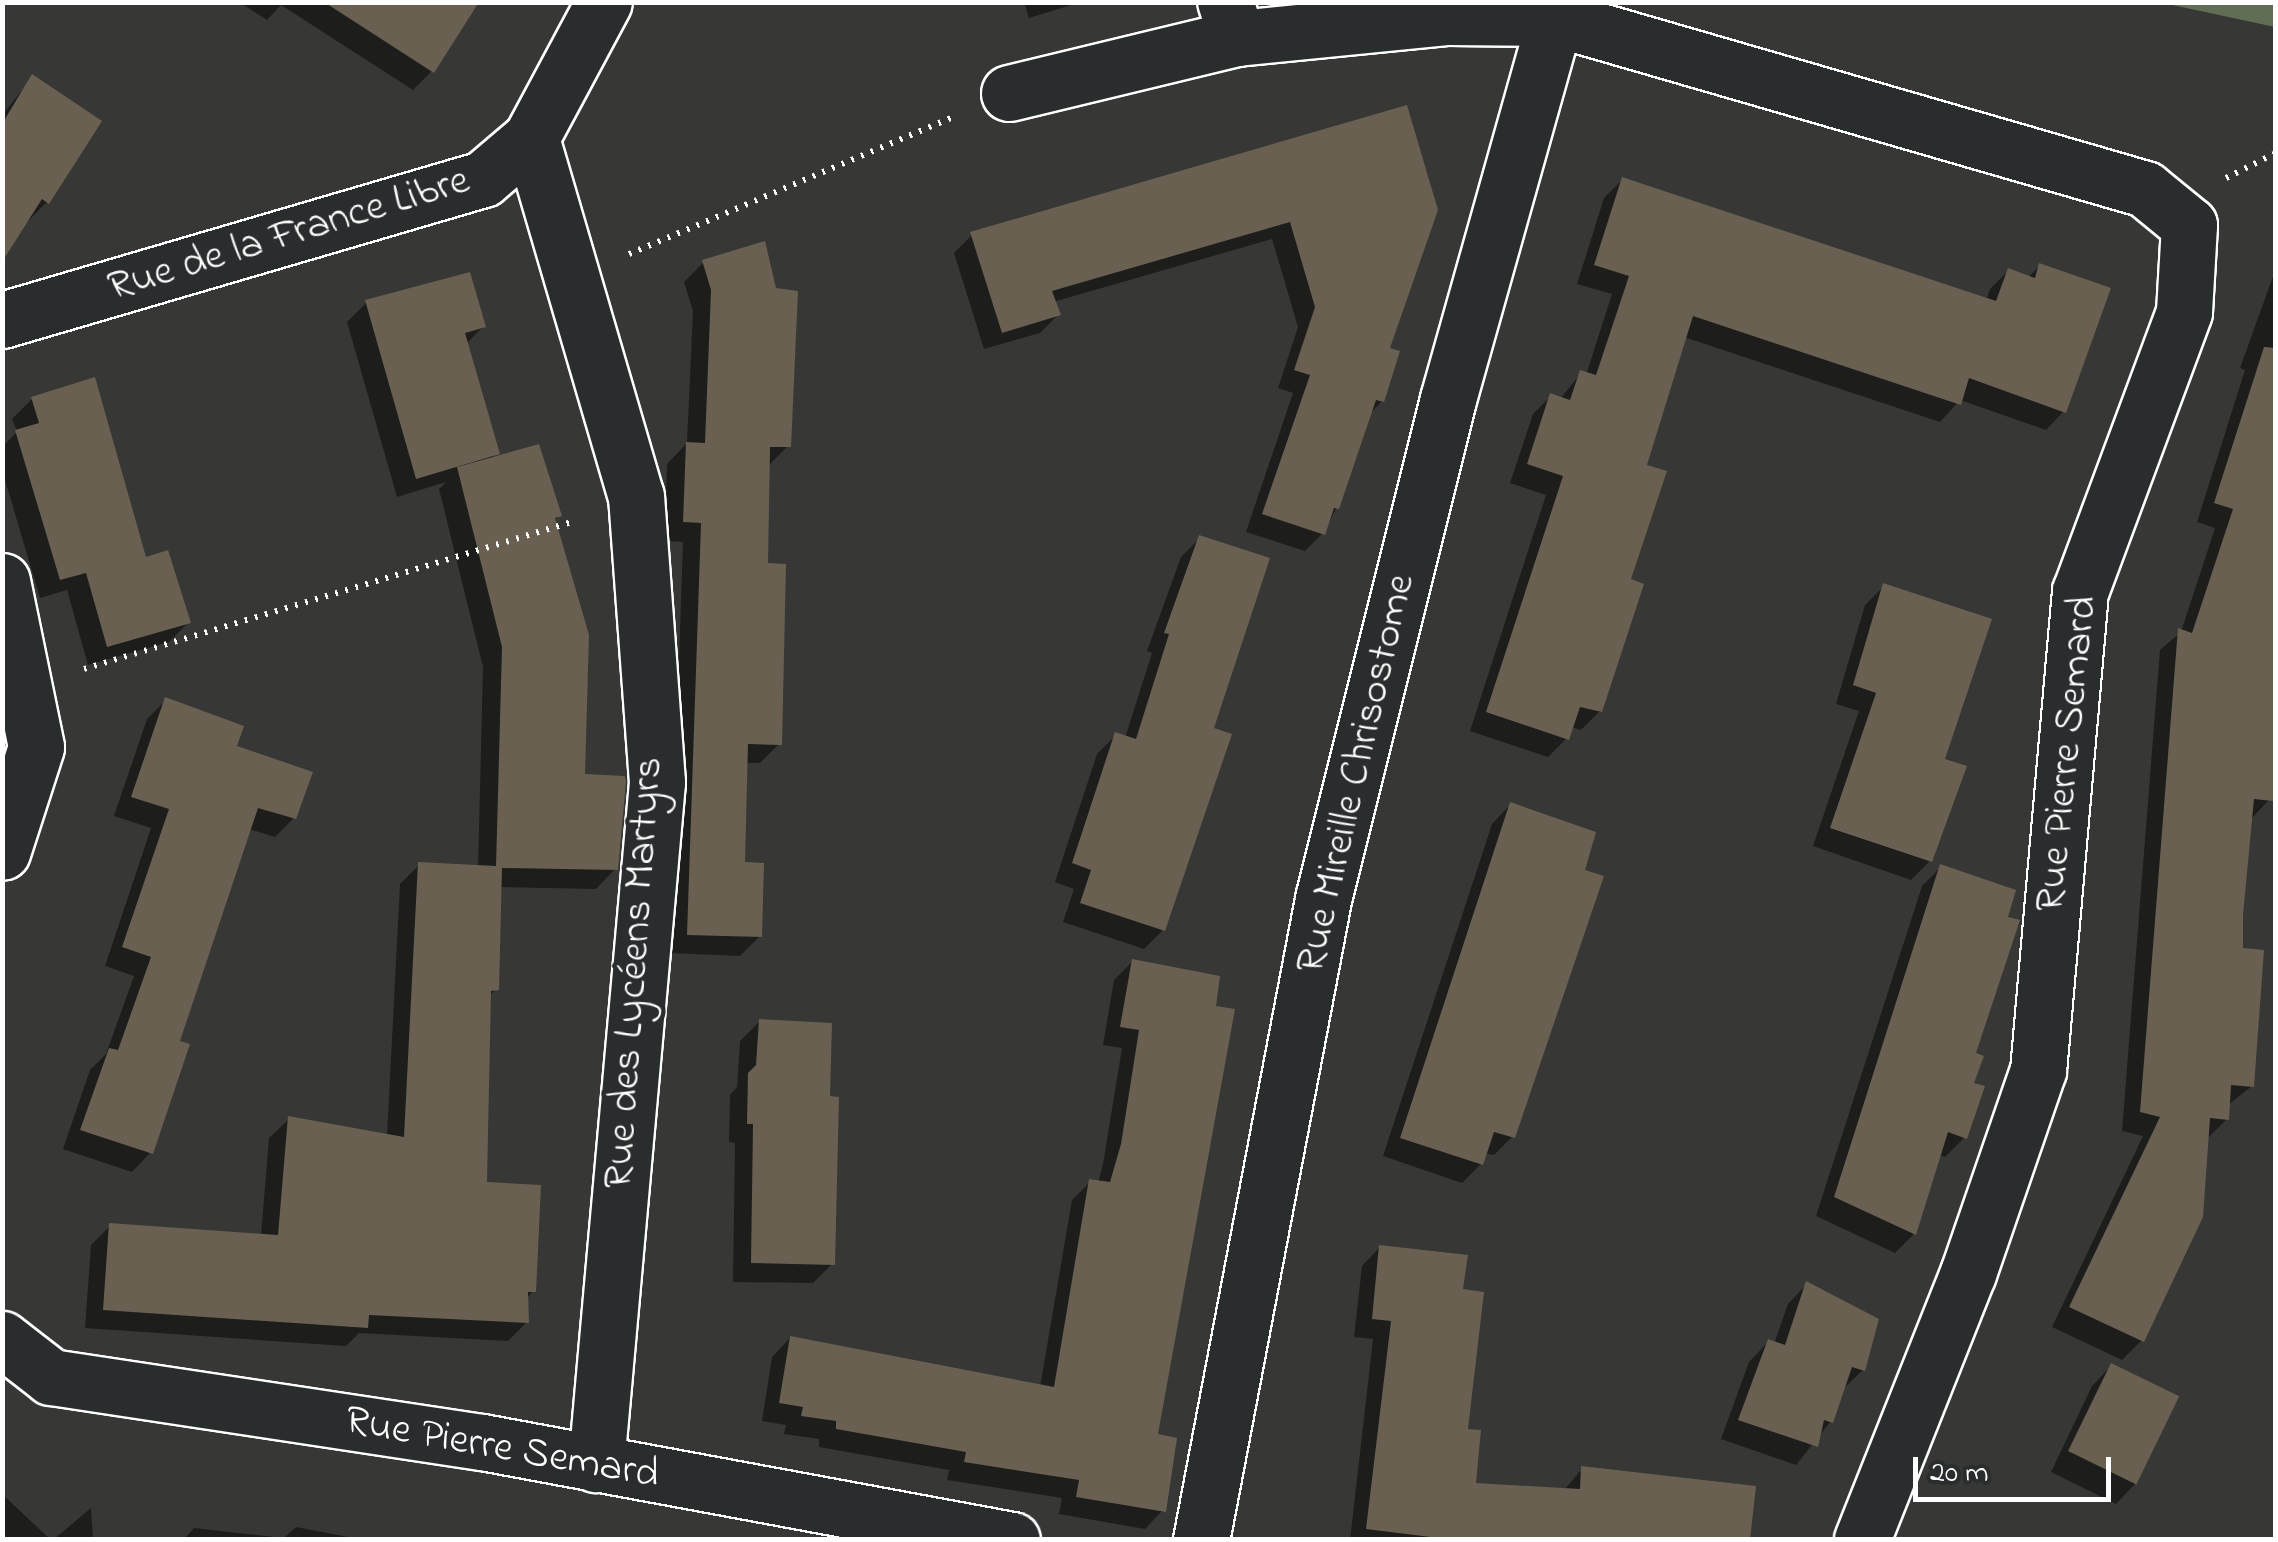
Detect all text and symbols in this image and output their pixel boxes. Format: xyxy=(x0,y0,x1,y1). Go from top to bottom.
street label: Rue de la France Libre xyxy=(102,156,476,314)
street label: Rue Mireille Chrisostome xyxy=(1287,570,1427,978)
street label: Rue Pierre Semard xyxy=(2026,593,2110,915)
street label: Rue des Lycéens Martyrs xyxy=(595,755,675,1191)
street label: Rue Pierre Semard xyxy=(341,1397,663,1501)
scale bar xyxy=(1918,1437,2116,1499)
text: 20 m xyxy=(1930,1452,1989,1496)

